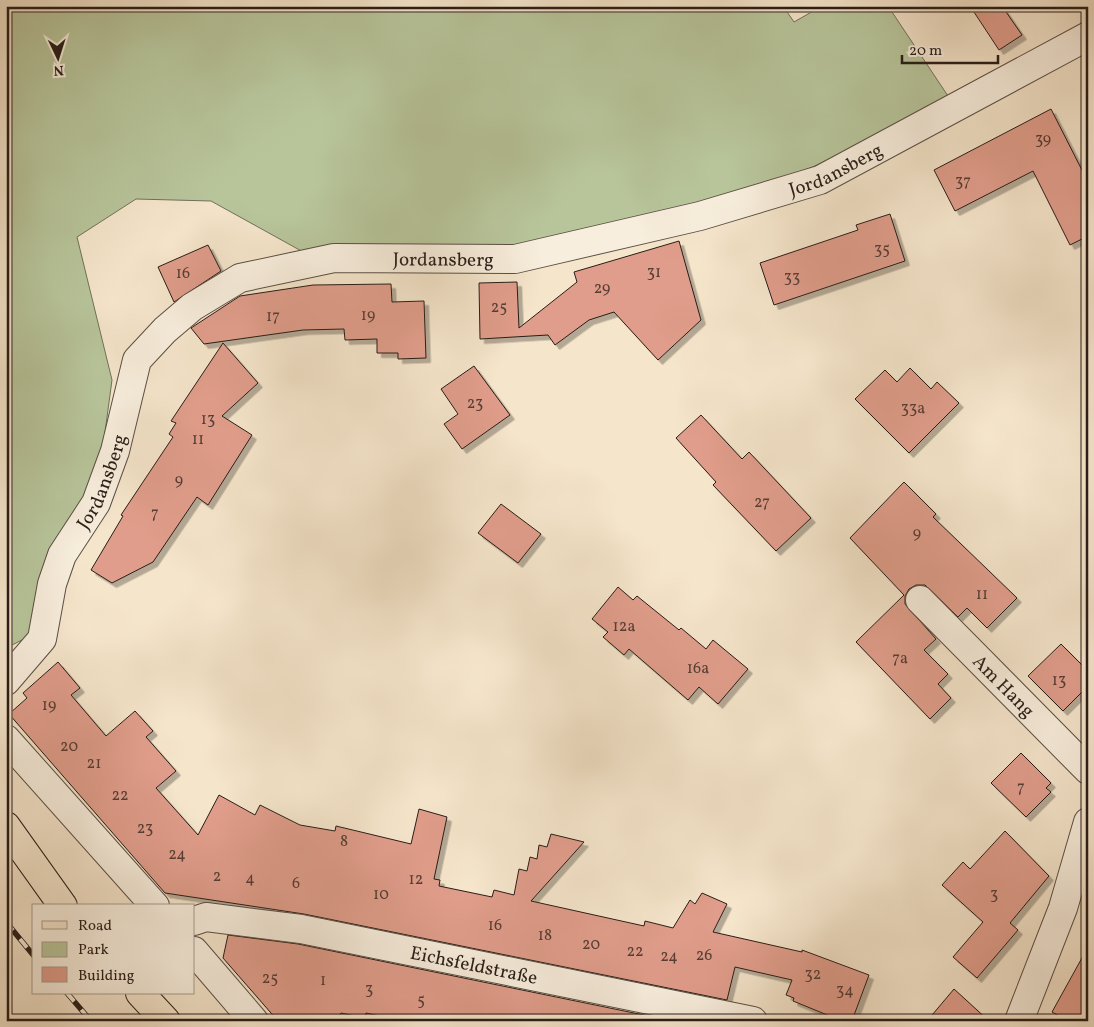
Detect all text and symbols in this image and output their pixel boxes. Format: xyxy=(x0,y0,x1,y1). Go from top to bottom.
north arrow xyxy=(32,32,82,82)
scale bar xyxy=(902,32,998,64)
text: 20 m xyxy=(909,41,942,62)
text: N xyxy=(53,60,65,79)
house number: 39 xyxy=(1035,129,1051,151)
street label: Jordansberg xyxy=(786,138,888,204)
house number: 37 xyxy=(955,171,971,193)
house number: 35 xyxy=(874,239,890,261)
street label: Jordansberg xyxy=(393,247,494,274)
house number: 31 xyxy=(647,262,661,284)
house number: 16 xyxy=(176,263,190,285)
house number: 33 xyxy=(784,267,800,289)
house number: 29 xyxy=(594,278,610,300)
house number: 25 xyxy=(491,297,507,319)
house number: 19 xyxy=(361,305,375,327)
house number: 17 xyxy=(266,306,280,328)
house number: 23 xyxy=(467,393,483,415)
house number: 33a xyxy=(901,398,925,420)
house number: 13 xyxy=(201,409,215,431)
house number: 11 xyxy=(192,429,204,451)
street label: Jordansberg xyxy=(71,432,134,535)
house number: 9 xyxy=(175,470,183,492)
house number: 27 xyxy=(754,492,770,514)
house number: 7 xyxy=(151,503,159,525)
house number: 9 xyxy=(913,523,921,545)
house number: 11 xyxy=(976,584,988,606)
house number: 12a xyxy=(613,616,635,638)
house number: 7a xyxy=(892,648,908,670)
street label: Am Hang xyxy=(966,650,1040,724)
house number: 16a xyxy=(687,658,709,680)
house number: 13 xyxy=(1052,670,1066,692)
house number: 19 xyxy=(42,695,56,717)
house number: 20 xyxy=(60,736,78,758)
house number: 21 xyxy=(87,753,101,775)
house number: 7 xyxy=(1017,777,1025,799)
house number: 22 xyxy=(111,785,129,807)
house number: 23 xyxy=(137,818,153,840)
house number: 8 xyxy=(340,831,348,853)
house number: 24 xyxy=(168,844,186,866)
house number: 2 xyxy=(213,866,221,888)
house number: 4 xyxy=(245,868,255,890)
house number: 12 xyxy=(409,869,423,891)
house number: 6 xyxy=(292,873,300,895)
house number: 10 xyxy=(373,884,389,906)
house number: 3 xyxy=(990,884,998,906)
legend xyxy=(32,904,195,994)
house number: 16 xyxy=(488,915,502,937)
text: Road xyxy=(78,916,112,937)
house number: 18 xyxy=(538,925,552,947)
house number: 20 xyxy=(582,934,600,956)
text: Park xyxy=(78,940,109,961)
street label: Eichsfeldstraße xyxy=(408,941,540,992)
house number: 22 xyxy=(626,941,644,963)
house number: 26 xyxy=(696,945,712,967)
house number: 24 xyxy=(660,946,678,968)
house number: 32 xyxy=(805,964,821,986)
text: Building xyxy=(78,966,135,987)
house number: 25 xyxy=(262,968,278,990)
house number: 1 xyxy=(320,970,326,992)
house number: 3 xyxy=(365,979,373,1001)
house number: 34 xyxy=(836,980,854,1002)
house number: 5 xyxy=(417,990,425,1012)

